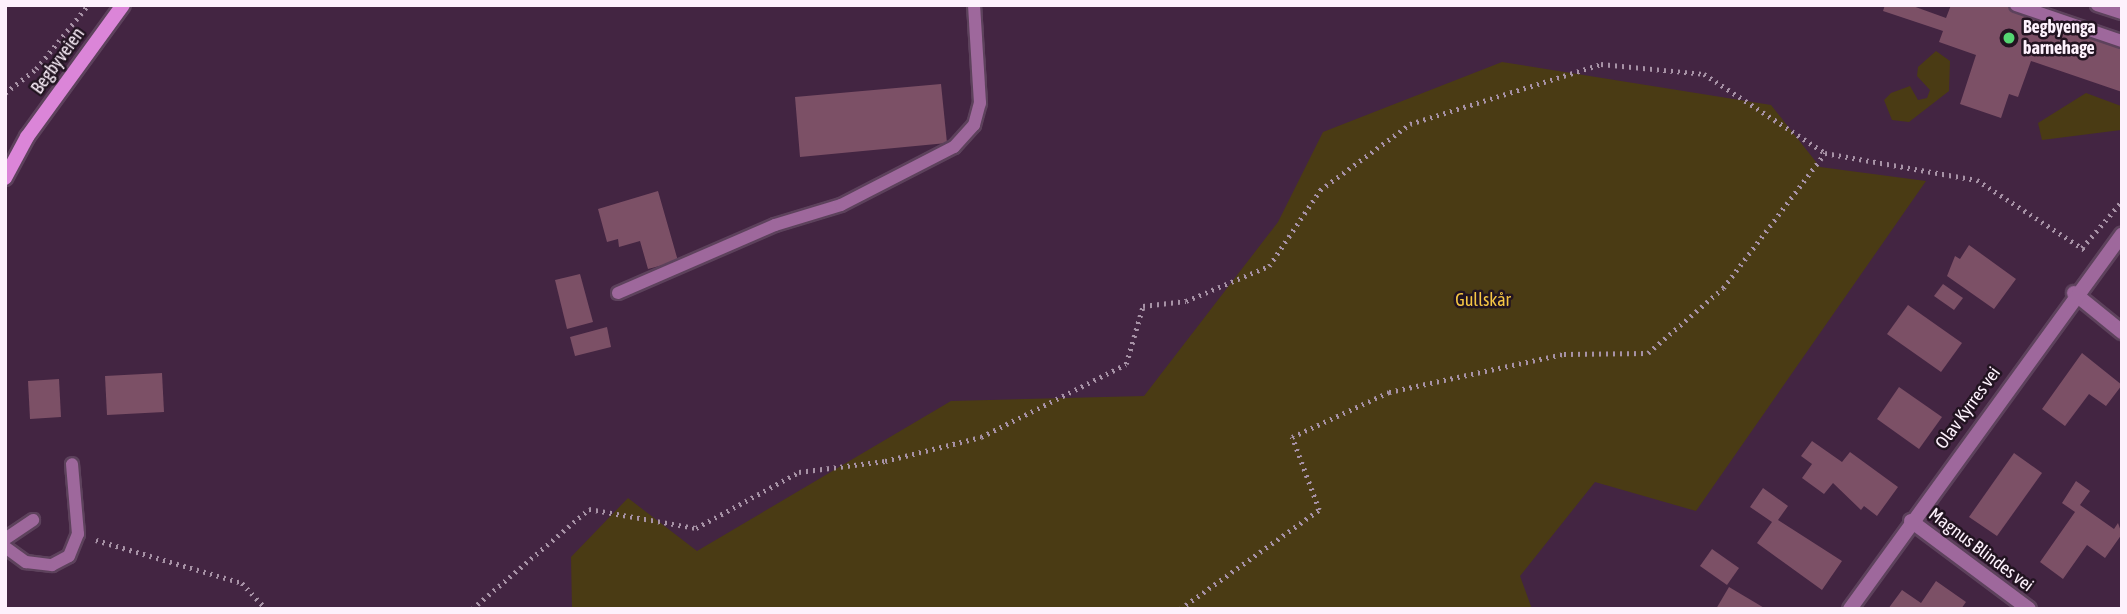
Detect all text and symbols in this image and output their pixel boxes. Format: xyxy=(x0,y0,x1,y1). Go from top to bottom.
place label: Begbyenga barnehage xyxy=(2023,17,2096,60)
street label: Begbyveien xyxy=(27,24,89,98)
marker: Begbyenga barnehage xyxy=(2001,30,2017,46)
park label: Gullskår xyxy=(1455,289,1511,311)
street label: Olav Kyrres vei xyxy=(1931,363,2005,453)
street label: Magnus Blindes vei xyxy=(1924,504,2038,596)

